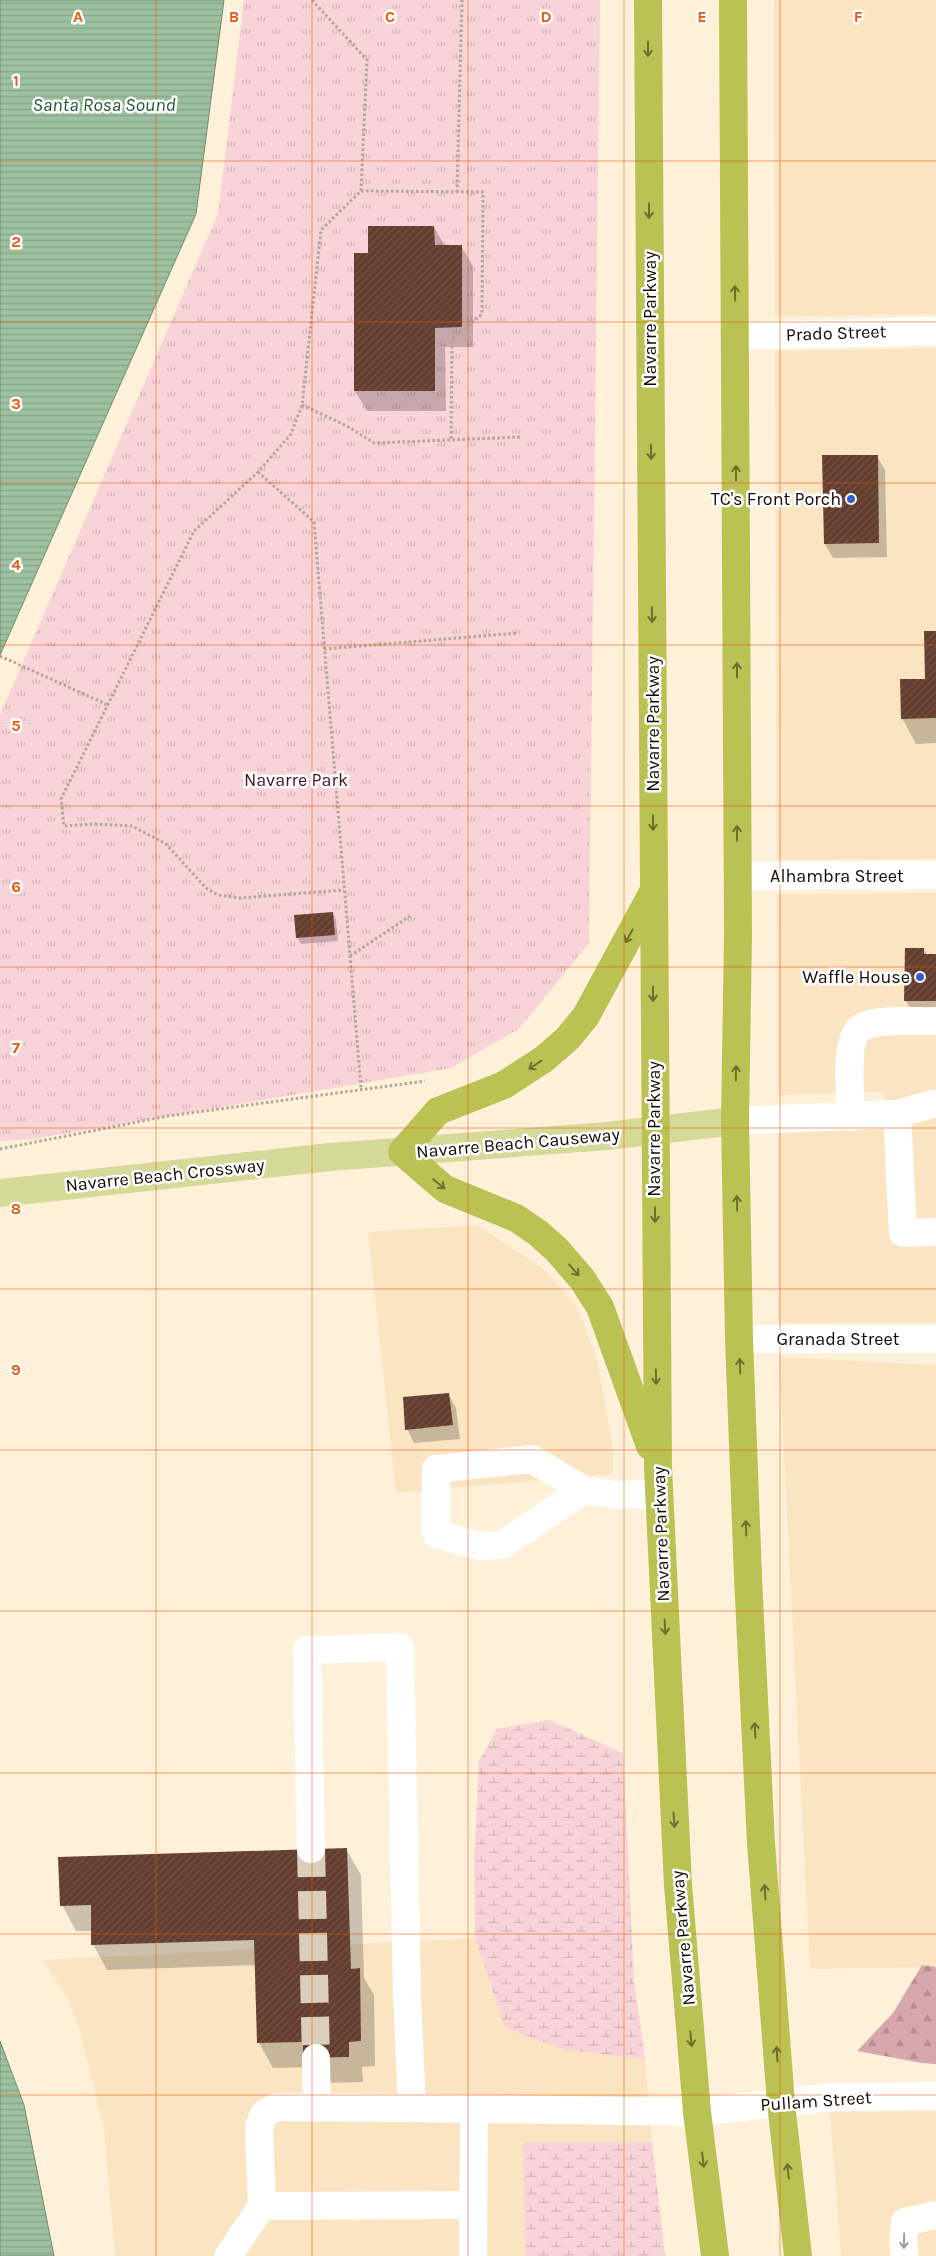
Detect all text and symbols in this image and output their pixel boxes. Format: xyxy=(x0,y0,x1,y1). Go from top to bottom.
text: A xyxy=(73,7,83,26)
text: B xyxy=(229,7,239,26)
text: C xyxy=(385,7,395,26)
text: D xyxy=(541,7,552,26)
text: E xyxy=(697,7,707,26)
text: F xyxy=(854,7,863,26)
one-way arrow xyxy=(643,40,653,56)
text: 1 xyxy=(13,71,19,90)
water label: Santa Rosa Sound xyxy=(32,94,176,116)
one-way arrow xyxy=(644,202,654,219)
text: 2 xyxy=(11,232,21,251)
street label: Navarre Parkway xyxy=(639,251,661,387)
one-way arrow xyxy=(730,285,740,302)
street label: Prado Street xyxy=(785,320,887,346)
text: 3 xyxy=(11,394,21,413)
one-way arrow xyxy=(646,444,656,460)
one-way arrow xyxy=(731,465,741,482)
place label: TC's Front Porch xyxy=(711,488,841,510)
marker: TC's Front Porch xyxy=(845,493,857,505)
text: 4 xyxy=(11,555,21,574)
one-way arrow xyxy=(647,606,657,622)
street label: Navarre Parkway xyxy=(642,656,664,792)
one-way arrow xyxy=(732,663,742,679)
text: 5 xyxy=(11,716,21,735)
park label: Navarre Park xyxy=(244,769,348,791)
one-way arrow xyxy=(648,815,658,831)
one-way arrow xyxy=(732,825,742,842)
street label: Alhambra Street xyxy=(770,865,904,887)
text: 6 xyxy=(11,877,21,896)
one-way arrow xyxy=(624,928,633,943)
place label: Waffle House xyxy=(802,966,910,988)
marker: Waffle House xyxy=(914,971,926,983)
one-way arrow xyxy=(648,986,658,1002)
text: 7 xyxy=(12,1038,20,1057)
one-way arrow xyxy=(528,1060,542,1070)
street label: Navarre Parkway xyxy=(643,1061,665,1197)
one-way arrow xyxy=(731,1065,741,1081)
street label: Navarre Beach Causeway xyxy=(415,1123,621,1163)
street label: Navarre Beach Crossway xyxy=(64,1154,266,1196)
one-way arrow xyxy=(432,1178,445,1189)
one-way arrow xyxy=(732,1195,742,1212)
text: 8 xyxy=(11,1199,21,1218)
one-way arrow xyxy=(650,1206,660,1223)
one-way arrow xyxy=(568,1263,580,1276)
street label: Granada Street xyxy=(776,1328,900,1350)
one-way arrow xyxy=(735,1358,745,1374)
text: 9 xyxy=(11,1360,21,1379)
one-way arrow xyxy=(652,1369,661,1385)
street label: Navarre Parkway xyxy=(648,1465,674,1602)
one-way arrow xyxy=(741,1520,751,1536)
one-way arrow xyxy=(660,1618,669,1634)
one-way arrow xyxy=(751,1722,760,1738)
one-way arrow xyxy=(670,1812,679,1828)
street label: Navarre Parkway xyxy=(666,1869,700,2006)
one-way arrow xyxy=(760,1884,769,1900)
one-way arrow xyxy=(686,2030,696,2046)
one-way arrow xyxy=(772,2046,782,2062)
street label: Pullam Street xyxy=(760,2086,873,2116)
one-way arrow xyxy=(698,2152,708,2168)
one-way arrow xyxy=(783,2164,793,2180)
one-way arrow xyxy=(899,2232,909,2248)

